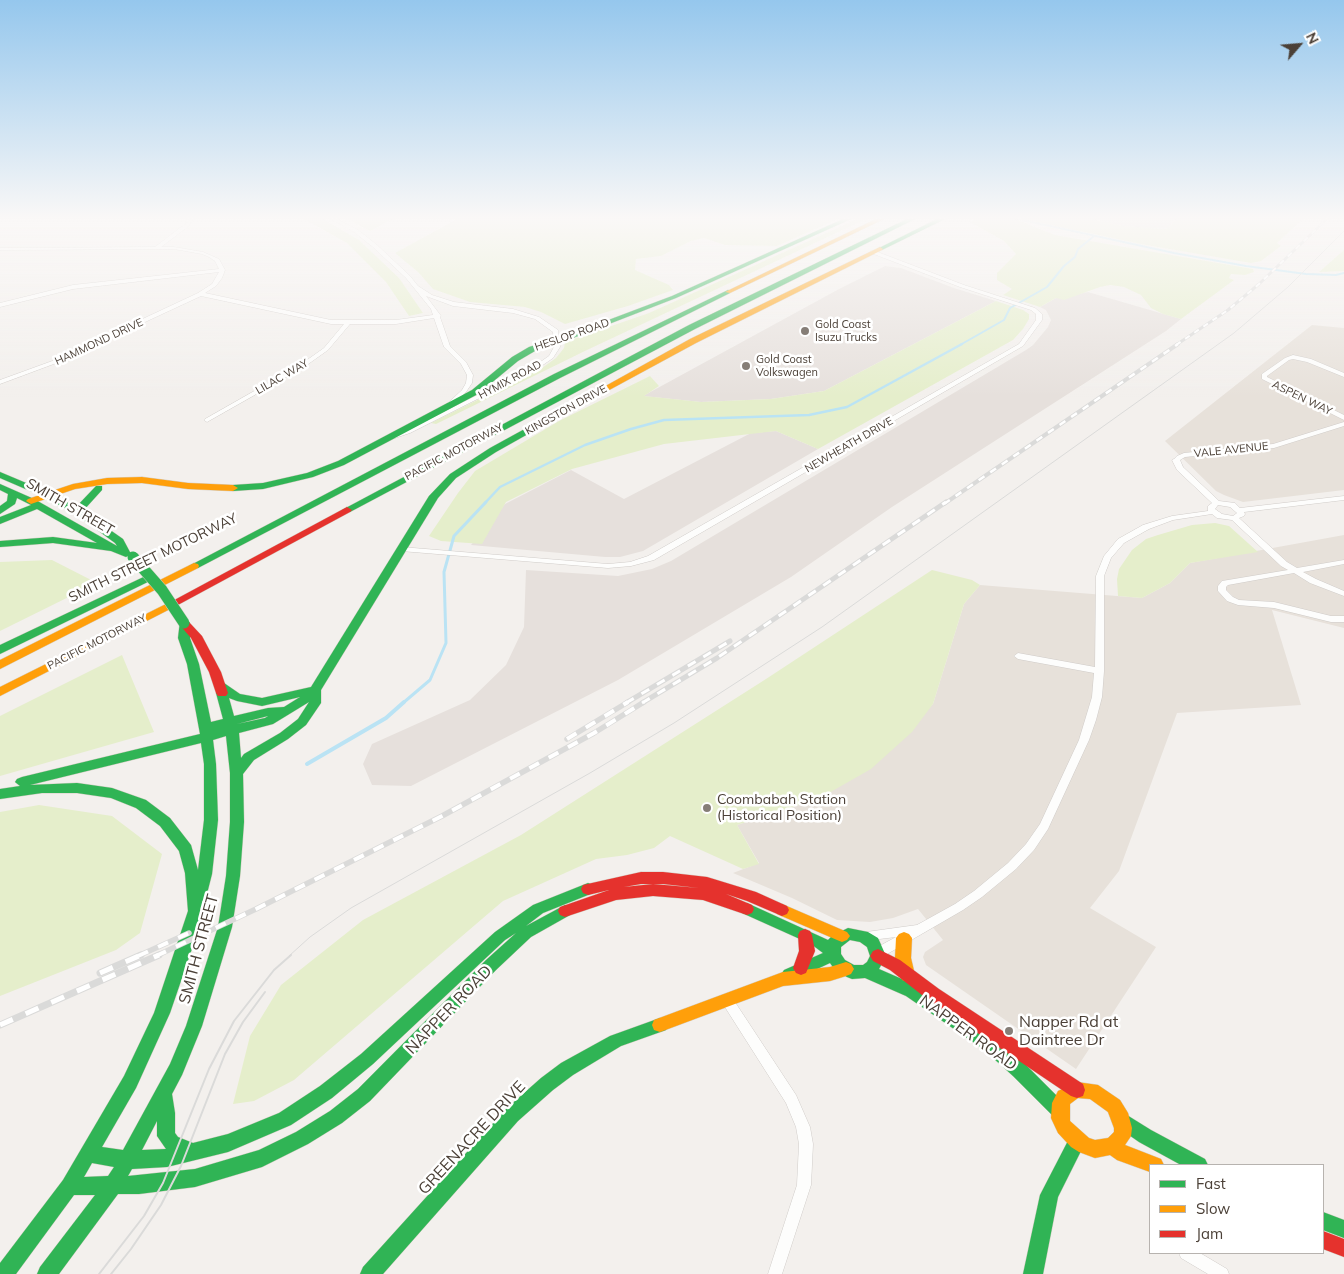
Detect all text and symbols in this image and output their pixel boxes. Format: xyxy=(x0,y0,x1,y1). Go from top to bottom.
north arrow xyxy=(1274,20,1324,70)
text: N xyxy=(1302,29,1323,47)
street label: HAMMOND DRIVE xyxy=(53,316,145,368)
street label: HESLOP ROAD xyxy=(533,316,611,354)
place label: Gold Coast Isuzu Trucks xyxy=(815,318,877,344)
marker: Gold Coast Isuzu Trucks xyxy=(799,325,811,337)
place label: Gold Coast Volkswagen xyxy=(756,353,818,379)
street label: LILAC WAY xyxy=(253,357,311,397)
street label: HYMIX ROAD xyxy=(476,358,544,402)
marker: Gold Coast Volkswagen xyxy=(740,360,752,372)
street label: ASPEN WAY xyxy=(1270,378,1334,418)
street label: KINGSTON DRIVE xyxy=(523,382,609,438)
street label: NEWHEATH DRIVE xyxy=(803,414,895,476)
street label: PACIFIC MOTORWAY xyxy=(403,420,505,484)
street label: VALE AVENUE xyxy=(1193,440,1269,460)
street label: SMITH STREET xyxy=(23,475,117,539)
street label: SMITH STREET MOTORWAY xyxy=(66,510,240,606)
street label: PACIFIC MOTORWAY xyxy=(45,611,149,673)
place label: Coombabah Station (Historical Position) xyxy=(717,792,846,824)
marker: Coombabah Station (Historical Position) xyxy=(701,802,713,814)
street label: SMITH STREET xyxy=(175,892,223,1006)
street label: NAPPER ROAD xyxy=(402,962,496,1058)
street label: NAPPER ROAD xyxy=(915,991,1021,1075)
place label: Napper Rd at Daintree Dr xyxy=(1019,1012,1118,1050)
marker: Napper Rd at Daintree Dr xyxy=(1003,1025,1015,1037)
street label: GREENACRE DRIVE xyxy=(414,1077,530,1199)
legend xyxy=(1149,1164,1324,1254)
text: Fast xyxy=(1196,1174,1226,1193)
text: Slow xyxy=(1196,1199,1230,1218)
text: Jam xyxy=(1196,1224,1223,1243)

